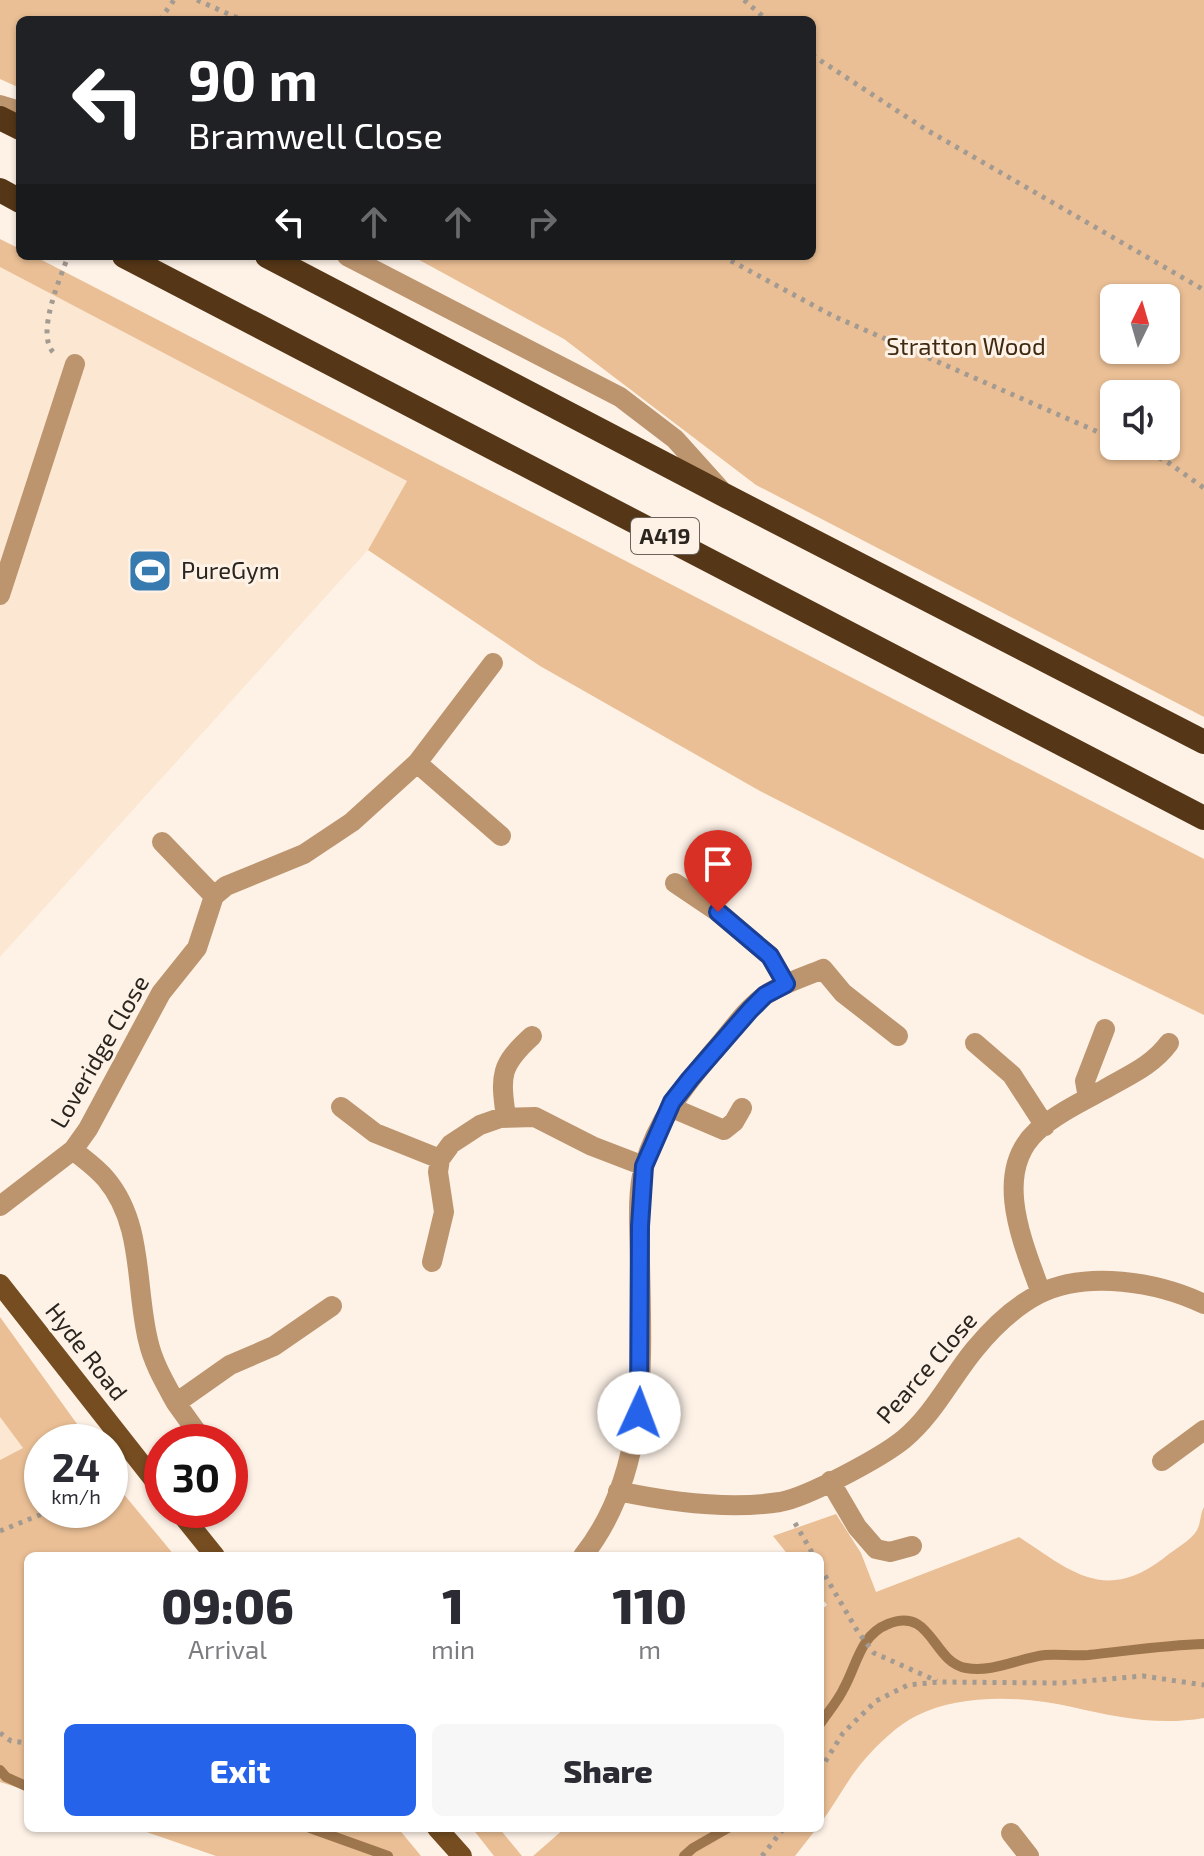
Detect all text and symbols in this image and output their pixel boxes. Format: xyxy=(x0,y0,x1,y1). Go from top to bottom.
text: 90 m xyxy=(188,45,318,112)
icon: left xyxy=(56,48,160,152)
text: Bramwell Close xyxy=(188,113,443,156)
icon: left xyxy=(268,200,312,244)
icon: ahead xyxy=(352,200,396,244)
icon: ahead xyxy=(436,200,480,244)
icon: right xyxy=(520,200,564,244)
north arrow xyxy=(1100,284,1180,364)
map controls xyxy=(1100,284,1180,460)
park label: Stratton Wood xyxy=(886,331,1046,360)
button: sound xyxy=(1100,380,1180,460)
road number: A419 xyxy=(631,518,699,554)
sports icon: PureGym xyxy=(126,547,174,595)
place label: PureGym xyxy=(181,555,280,584)
pin xyxy=(684,830,752,912)
icon: arrive xyxy=(696,842,740,886)
street label: Loveridge Close xyxy=(43,970,154,1133)
street label: Hyde Road xyxy=(40,1296,134,1406)
street label: Pearce Close xyxy=(869,1305,982,1429)
position arrow xyxy=(597,1371,681,1455)
speed limit sign: 30 xyxy=(144,1424,248,1528)
text: 24 xyxy=(52,1442,100,1490)
text: km/h xyxy=(51,1484,101,1508)
text: 09:06 xyxy=(161,1576,294,1634)
text: 1 xyxy=(442,1576,464,1634)
text: 110 xyxy=(612,1576,687,1634)
text: Arrival xyxy=(188,1633,267,1664)
text: min xyxy=(431,1633,475,1664)
text: m xyxy=(638,1633,661,1664)
button: Exit xyxy=(64,1724,416,1816)
button: Share xyxy=(432,1724,784,1816)

